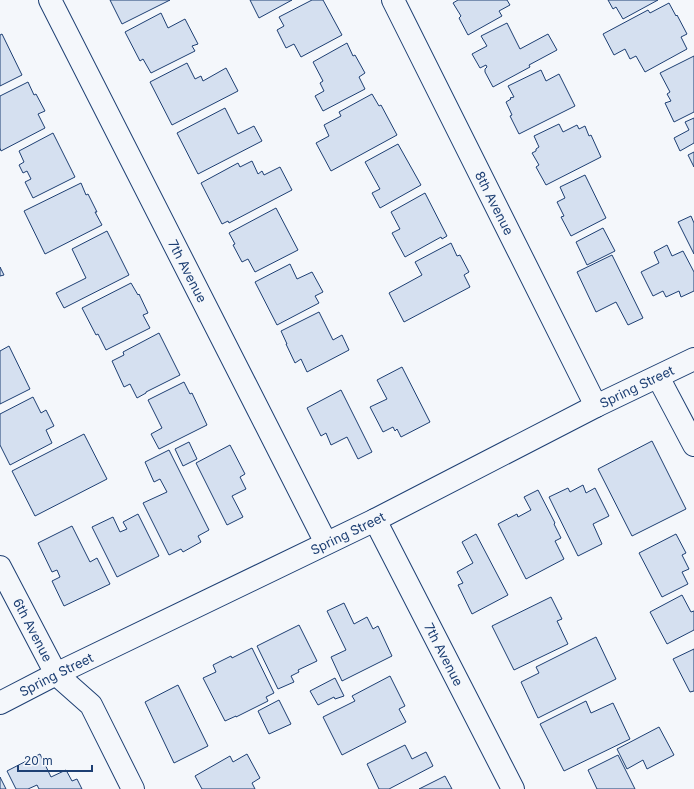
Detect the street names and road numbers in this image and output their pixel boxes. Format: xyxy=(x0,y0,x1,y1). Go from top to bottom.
street label: 8th Avenue xyxy=(472,168,517,238)
street label: 7th Avenue xyxy=(165,237,210,305)
street label: Spring Street xyxy=(597,362,676,411)
street label: Spring Street xyxy=(308,508,388,558)
street label: 6th Avenue xyxy=(10,595,56,664)
street label: 7th Avenue xyxy=(421,620,467,689)
street label: Spring Street xyxy=(16,649,96,700)

